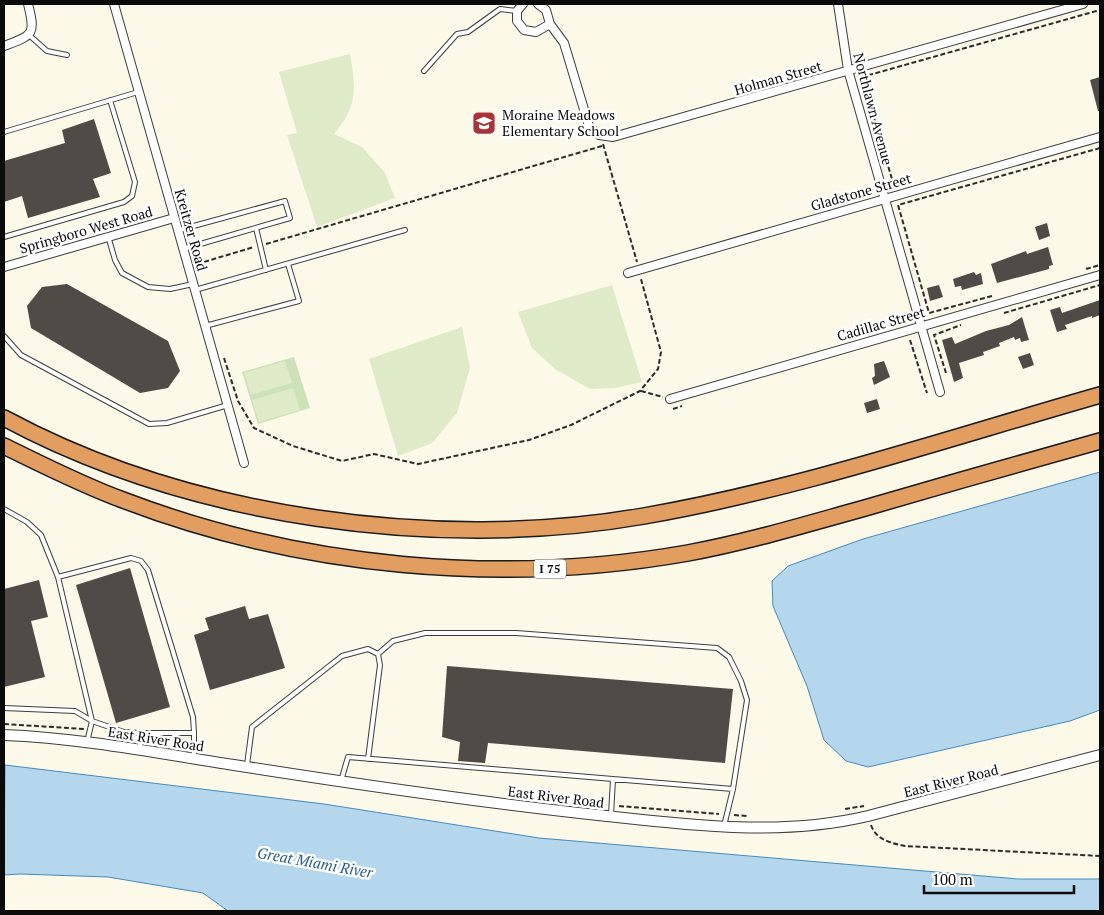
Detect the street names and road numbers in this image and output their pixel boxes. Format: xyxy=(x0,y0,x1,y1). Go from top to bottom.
street label: Northlawn Avenue xyxy=(849,51,898,167)
street label: Holman Street xyxy=(732,56,825,99)
street label: Gladstone Street xyxy=(808,168,914,215)
street label: Kreitzer Road xyxy=(171,187,212,273)
street label: Springboro West Road xyxy=(17,201,155,258)
street label: Cadillac Street xyxy=(835,302,928,345)
road number: I 75 xyxy=(534,560,566,578)
street label: East River Road xyxy=(107,722,206,756)
street label: East River Road xyxy=(902,760,1000,801)
street label: East River Road xyxy=(507,781,606,812)

